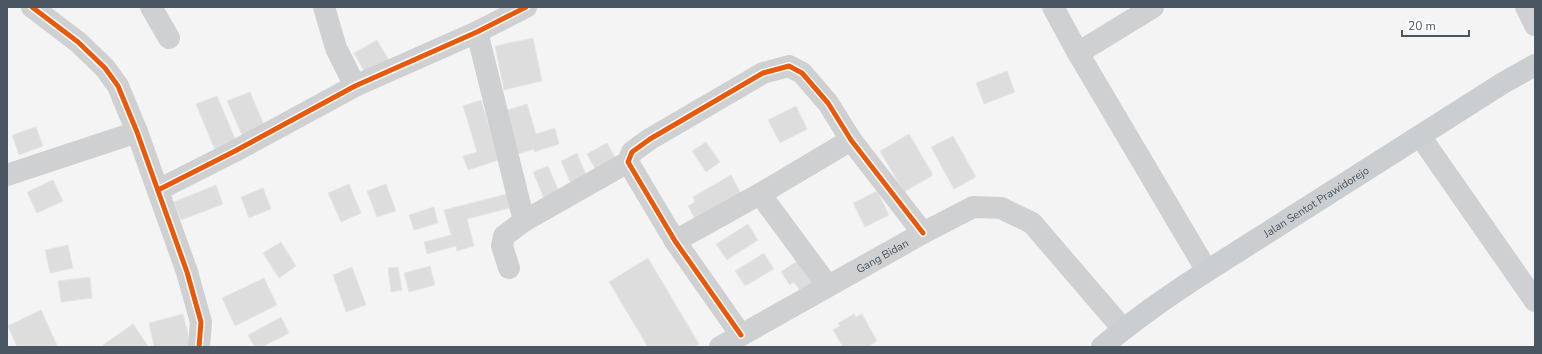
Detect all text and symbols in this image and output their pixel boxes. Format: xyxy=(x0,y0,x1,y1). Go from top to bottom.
scale bar xyxy=(1402,12,1469,38)
text: 20 m xyxy=(1408,18,1436,34)
street label: Jalan Sentot Prawidorejo xyxy=(1260,163,1372,241)
street label: Gang Bidan xyxy=(853,235,911,277)

